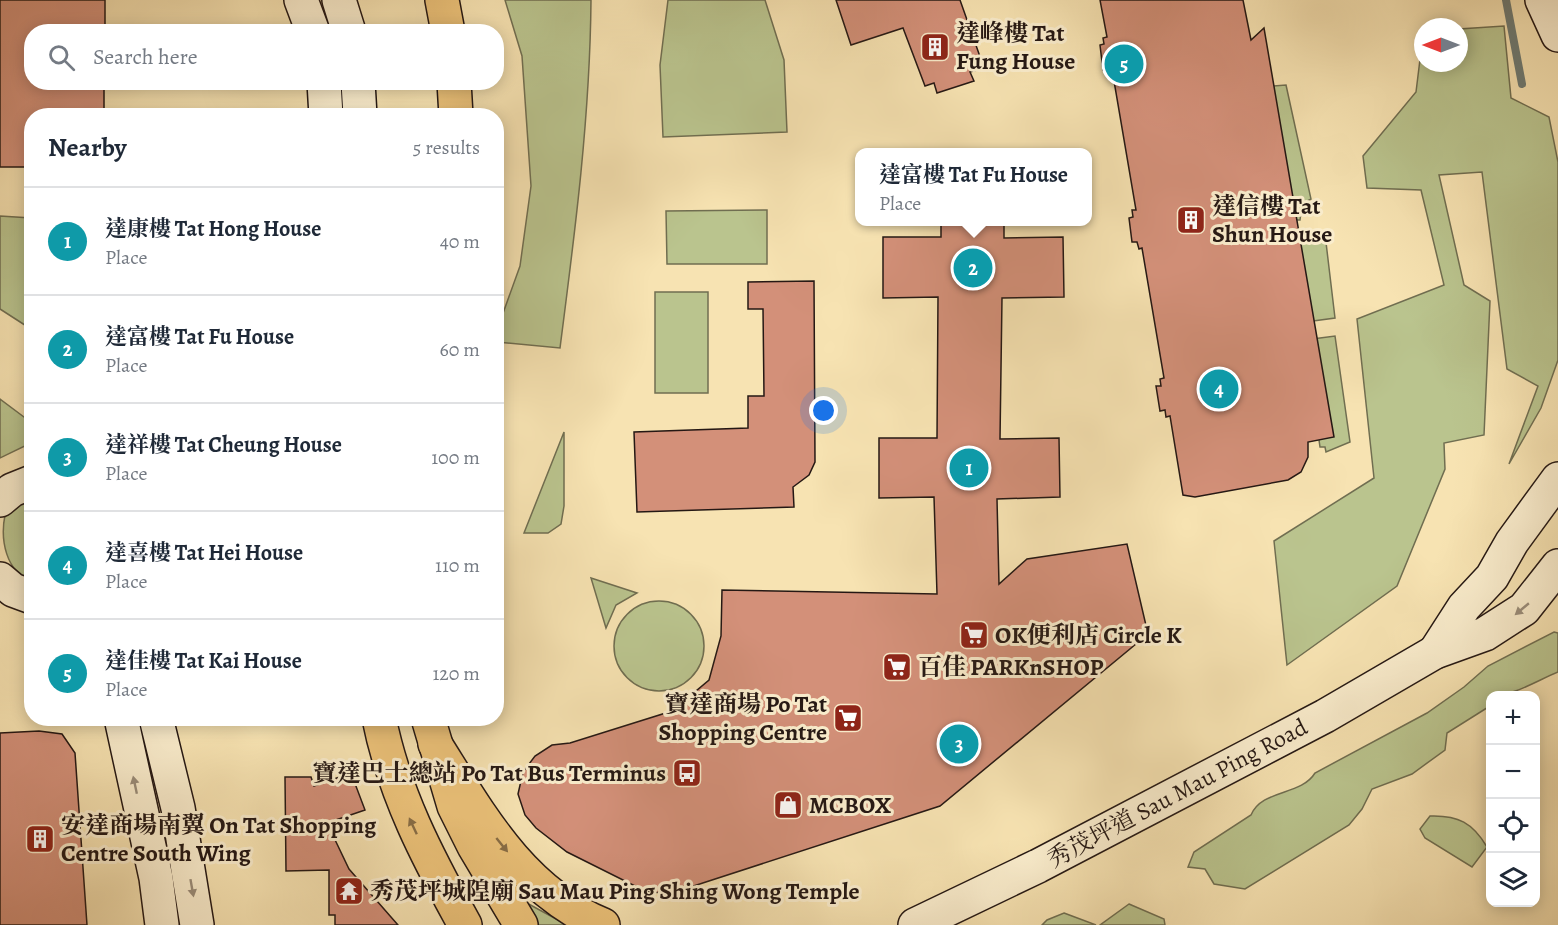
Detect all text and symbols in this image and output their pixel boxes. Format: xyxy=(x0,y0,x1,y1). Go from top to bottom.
place label: 達峰樓 Tat Fung House xyxy=(956,17,1075,77)
north arrow xyxy=(1414,18,1468,72)
search box xyxy=(24,24,504,90)
building icon: 達峰樓 Tat Fung House xyxy=(919,31,951,63)
icon: search xyxy=(45,41,78,74)
text: Search here xyxy=(93,42,198,72)
pin: 5 xyxy=(1104,42,1144,86)
text: Nearby xyxy=(48,130,127,165)
text: 5 results xyxy=(413,134,480,161)
popup xyxy=(855,148,1092,226)
text: 達富樓 Tat Fu House xyxy=(879,160,1068,190)
text: Place xyxy=(879,190,921,217)
place label: 達信樓 Tat Shun House xyxy=(1212,190,1332,250)
building icon: 達信樓 Tat Shun House xyxy=(1175,204,1207,236)
text: 達康樓 Tat Hong House xyxy=(105,214,322,244)
text: 1 xyxy=(64,228,71,255)
text: 40 m xyxy=(440,228,480,255)
text: Place xyxy=(105,244,147,271)
pin: 2 xyxy=(954,246,992,290)
text: 達富樓 Tat Fu House xyxy=(105,322,294,352)
text: 2 xyxy=(63,336,72,363)
text: 60 m xyxy=(440,336,480,363)
text: Place xyxy=(105,352,147,379)
pin: 4 xyxy=(1200,366,1238,412)
your location xyxy=(809,396,838,425)
text: 達祥樓 Tat Cheung House xyxy=(105,430,342,460)
text: 3 xyxy=(63,444,72,471)
text: 100 m xyxy=(431,444,480,471)
pin: 1 xyxy=(950,446,988,490)
text: Place xyxy=(105,460,147,487)
text: 達喜樓 Tat Hei House xyxy=(105,538,303,568)
text: 4 xyxy=(63,552,72,579)
text: 110 m xyxy=(435,552,480,579)
text: Place xyxy=(105,568,147,595)
one-way arrow xyxy=(1514,602,1530,615)
supermarket icon: OK便利店 Circle K xyxy=(958,619,990,651)
place label: OK便利店 Circle K xyxy=(995,619,1182,651)
text: 達佳樓 Tat Kai House xyxy=(105,646,302,676)
supermarket icon: 百佳 PARKnSHOP xyxy=(881,651,913,683)
place label: 百佳 PARKnSHOP xyxy=(918,651,1104,683)
text: 5 xyxy=(63,660,72,687)
text: 120 m xyxy=(432,660,480,687)
text: Place xyxy=(105,676,147,703)
place label: 寶達商場 Po Tat Shopping Centre xyxy=(658,688,827,748)
map controls xyxy=(1486,691,1540,907)
button: + xyxy=(1486,691,1540,745)
supermarket icon: 寶達商場 Po Tat Shopping Centre xyxy=(832,702,864,734)
street label: 秀茂坪道 Sau Mau Ping Road xyxy=(1041,711,1313,875)
pin: 3 xyxy=(940,722,978,766)
button: − xyxy=(1486,745,1540,799)
place label: 寶達巴士總站 Po Tat Bus Terminus xyxy=(313,757,666,789)
bus stop icon: 寶達巴士總站 Po Tat Bus Terminus xyxy=(671,757,703,789)
one-way arrow xyxy=(130,776,140,794)
shop icon: MCBOX xyxy=(772,789,804,821)
place label: MCBOX xyxy=(809,789,892,821)
button: locate xyxy=(1486,799,1540,853)
place label: 安達商場南翼 On Tat Shopping Centre South Wing xyxy=(61,809,377,869)
one-way arrow xyxy=(408,818,417,835)
building icon: 安達商場南翼 On Tat Shopping Centre South Wing xyxy=(24,823,56,855)
one-way arrow xyxy=(496,837,509,853)
button: layers xyxy=(1486,853,1540,907)
temple icon: 秀茂坪城隍廟 Sau Mau Ping Shing Wong Temple xyxy=(333,875,365,907)
place label: 秀茂坪城隍廟 Sau Mau Ping Shing Wong Temple xyxy=(370,875,860,907)
one-way arrow xyxy=(188,879,197,898)

